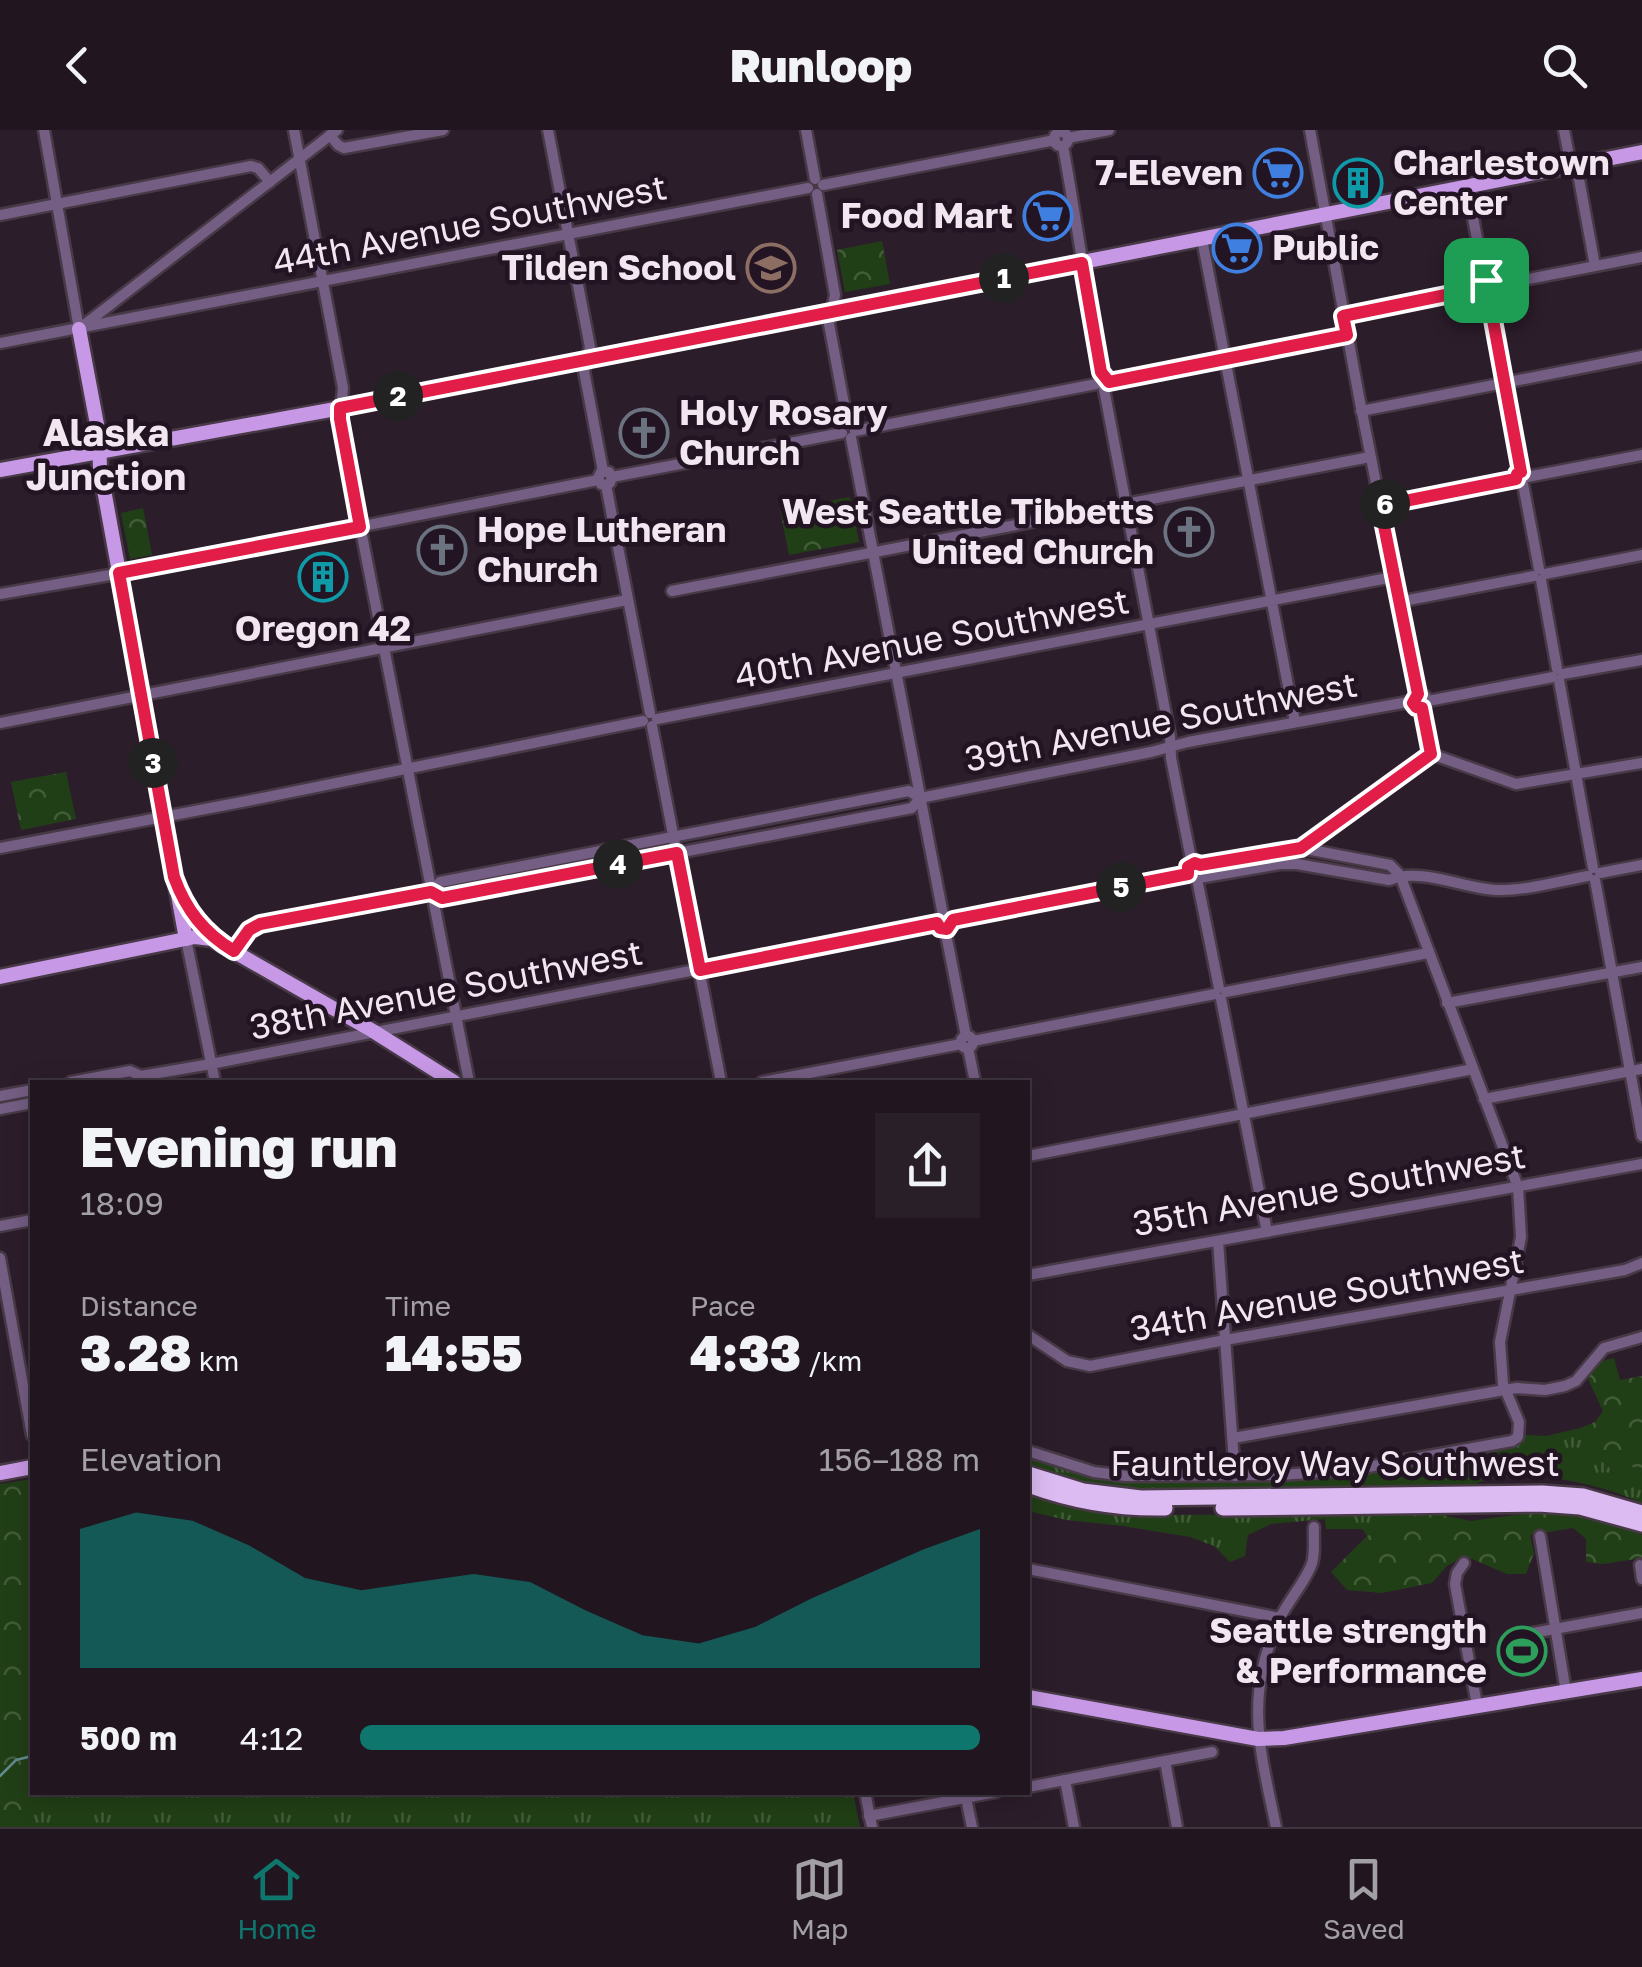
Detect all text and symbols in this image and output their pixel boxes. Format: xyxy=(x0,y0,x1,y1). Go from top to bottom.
icon: back xyxy=(50,38,105,93)
text: Runloop xyxy=(730,38,912,92)
icon: search xyxy=(1537,38,1592,93)
place label: Charlestown Center xyxy=(1393,141,1610,223)
supermarket icon: 7-Eleven xyxy=(1252,147,1304,199)
place label: 7-Eleven xyxy=(1095,151,1243,193)
building icon: Charlestown Center xyxy=(1332,157,1384,209)
street label: 44th Avenue Southwest xyxy=(270,165,670,283)
supermarket icon: Food Mart xyxy=(1022,190,1074,242)
place label: Food Mart xyxy=(840,194,1013,236)
supermarket icon: Public xyxy=(1211,222,1263,274)
place label: Public xyxy=(1272,226,1379,268)
pin xyxy=(1444,238,1529,323)
school or university icon: Tilden School xyxy=(745,242,797,294)
place label: Tilden School xyxy=(502,246,736,288)
pin: 1 xyxy=(979,253,1029,303)
icon: arrive xyxy=(1459,253,1514,308)
text: 1 xyxy=(997,261,1011,294)
pin: 2 xyxy=(373,371,423,421)
text: 2 xyxy=(389,379,407,412)
place label: Holy Rosary Church xyxy=(679,391,888,473)
church icon: Holy Rosary Church xyxy=(618,407,670,459)
district label: Alaska Junction xyxy=(26,409,186,498)
pin: 6 xyxy=(1360,479,1410,529)
text: 6 xyxy=(1376,487,1394,520)
place label: West Seattle Tibbetts United Church xyxy=(782,490,1154,572)
church icon: West Seattle Tibbetts United Church xyxy=(1163,506,1215,558)
place label: Hope Lutheran Church xyxy=(477,508,726,590)
church icon: Hope Lutheran Church xyxy=(416,524,468,576)
building icon: Oregon 42 xyxy=(297,551,349,603)
street label: 40th Avenue Southwest xyxy=(731,579,1132,697)
place label: Oregon 42 xyxy=(235,607,411,649)
street label: 39th Avenue Southwest xyxy=(961,662,1361,780)
pin: 3 xyxy=(128,738,178,788)
text: 3 xyxy=(144,746,162,779)
pin: 4 xyxy=(593,839,643,889)
text: 4 xyxy=(609,847,627,880)
pin: 5 xyxy=(1096,862,1146,912)
text: 5 xyxy=(1112,870,1130,903)
street label: 38th Avenue Southwest xyxy=(246,930,646,1048)
text: Evening run xyxy=(80,1113,398,1179)
button: share xyxy=(875,1113,980,1218)
street label: 35th Avenue Southwest xyxy=(1129,1134,1528,1244)
text: 18:09 xyxy=(80,1184,164,1222)
street label: 34th Avenue Southwest xyxy=(1127,1239,1527,1349)
text: Distance xyxy=(80,1289,198,1322)
text: Time xyxy=(385,1289,451,1322)
text: Pace xyxy=(690,1289,755,1322)
text: 3.28 xyxy=(80,1322,192,1382)
text: 14:55 xyxy=(385,1322,523,1382)
text: 4:33 xyxy=(690,1322,801,1382)
text: km xyxy=(192,1344,239,1377)
text: /km xyxy=(801,1344,862,1377)
text: Elevation xyxy=(80,1440,222,1478)
text: 156–188 m xyxy=(819,1440,980,1478)
street label: Fauntleroy Way Southwest xyxy=(1110,1442,1560,1484)
place label: Seattle strength & Performance xyxy=(1209,1609,1487,1691)
sports icon: Seattle strength & Performance xyxy=(1496,1625,1548,1677)
text: 500 m xyxy=(80,1719,177,1757)
text: 4:12 xyxy=(240,1719,303,1757)
tab: Home xyxy=(237,1852,316,1945)
tab: Map xyxy=(791,1852,848,1945)
tab: Saved xyxy=(1323,1852,1405,1945)

